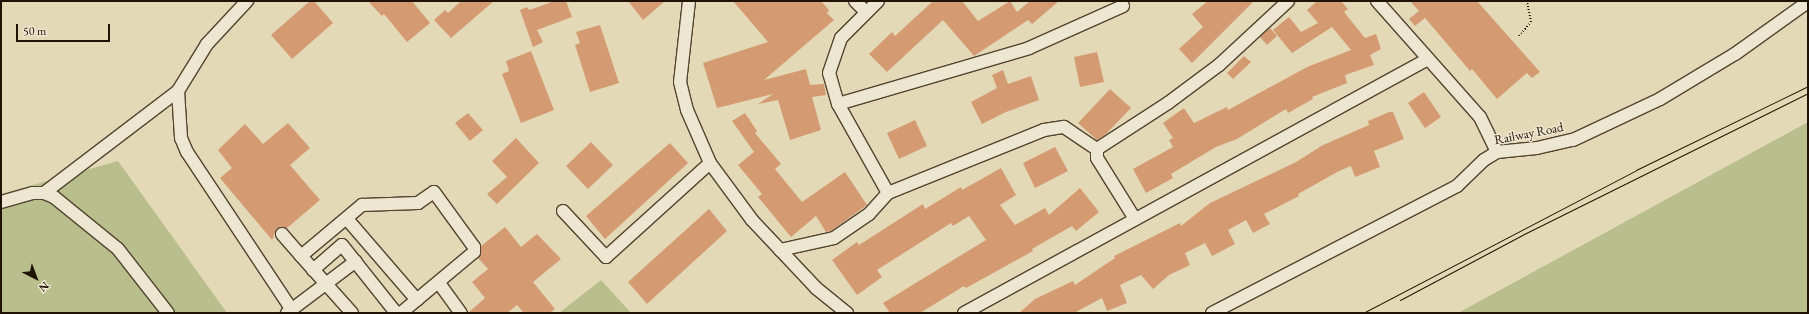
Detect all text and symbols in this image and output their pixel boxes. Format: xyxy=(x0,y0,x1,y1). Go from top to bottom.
scale bar xyxy=(18,16,112,42)
text: 50 m xyxy=(23,23,46,39)
street label: Railway Road xyxy=(1493,120,1565,148)
north arrow xyxy=(16,258,56,298)
text: N xyxy=(36,279,52,295)

